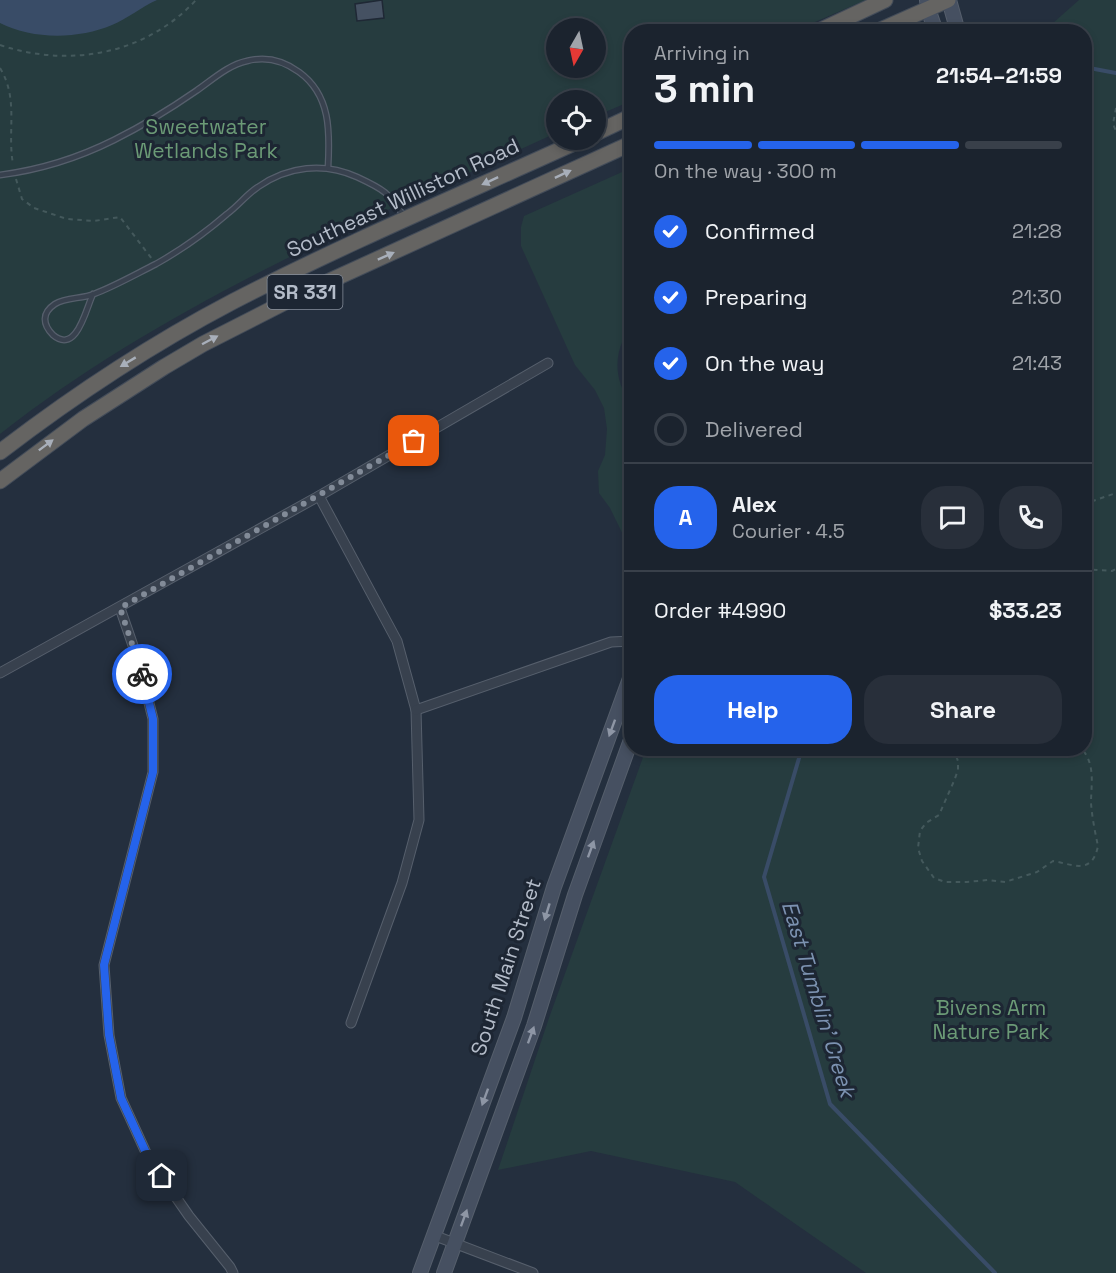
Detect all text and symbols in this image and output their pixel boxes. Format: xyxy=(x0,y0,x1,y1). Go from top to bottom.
north arrow xyxy=(546,18,606,78)
map controls xyxy=(546,18,606,150)
text: Arriving in xyxy=(654,40,750,66)
text: 21:54–21:59 xyxy=(936,61,1062,89)
text: 3 min xyxy=(654,64,755,113)
button: locate xyxy=(546,90,606,150)
park label: Sweetwater Wetlands Park xyxy=(134,113,278,164)
street label: Southeast Williston Road xyxy=(282,132,523,263)
text: On the way · 300 m xyxy=(654,158,837,184)
one-way arrow xyxy=(555,170,572,179)
one-way arrow xyxy=(481,177,498,186)
icon: check xyxy=(654,215,687,248)
text: Confirmed xyxy=(705,217,815,245)
text: 21:28 xyxy=(1012,218,1062,244)
one-way arrow xyxy=(377,250,395,260)
road number: SR 331 xyxy=(268,275,342,309)
icon: check xyxy=(654,281,687,314)
text: Preparing xyxy=(705,283,807,311)
text: 21:30 xyxy=(1012,284,1062,310)
one-way arrow xyxy=(202,335,219,345)
icon: check xyxy=(654,347,687,380)
text: On the way xyxy=(705,349,824,377)
text: 21:43 xyxy=(1012,350,1062,376)
one-way arrow xyxy=(120,357,136,368)
pin xyxy=(388,415,439,466)
text: Delivered xyxy=(705,415,803,443)
icon: bag xyxy=(397,424,430,457)
one-way arrow xyxy=(39,440,54,452)
button: chat xyxy=(921,486,984,549)
button: phone xyxy=(999,486,1062,549)
text: Alex xyxy=(732,490,777,518)
text: A xyxy=(679,503,692,531)
text: Courier · 4.5 xyxy=(732,518,845,544)
text: Order #4990 xyxy=(654,596,786,624)
text: $33.23 xyxy=(989,596,1062,624)
courier xyxy=(112,644,172,704)
icon: bike xyxy=(126,658,159,691)
button: Help xyxy=(654,675,852,744)
button: Share xyxy=(864,675,1062,744)
one-way arrow xyxy=(606,720,616,738)
one-way arrow xyxy=(586,840,596,858)
street label: South Main Street xyxy=(464,875,547,1059)
water label: East Tumblin' Creek xyxy=(776,897,863,1103)
one-way arrow xyxy=(541,903,551,921)
park label: Bivens Arm Nature Park xyxy=(933,994,1049,1045)
one-way arrow xyxy=(526,1026,536,1044)
one-way arrow xyxy=(479,1088,489,1106)
pin xyxy=(136,1150,187,1201)
icon: home xyxy=(145,1159,178,1192)
one-way arrow xyxy=(459,1209,469,1227)

